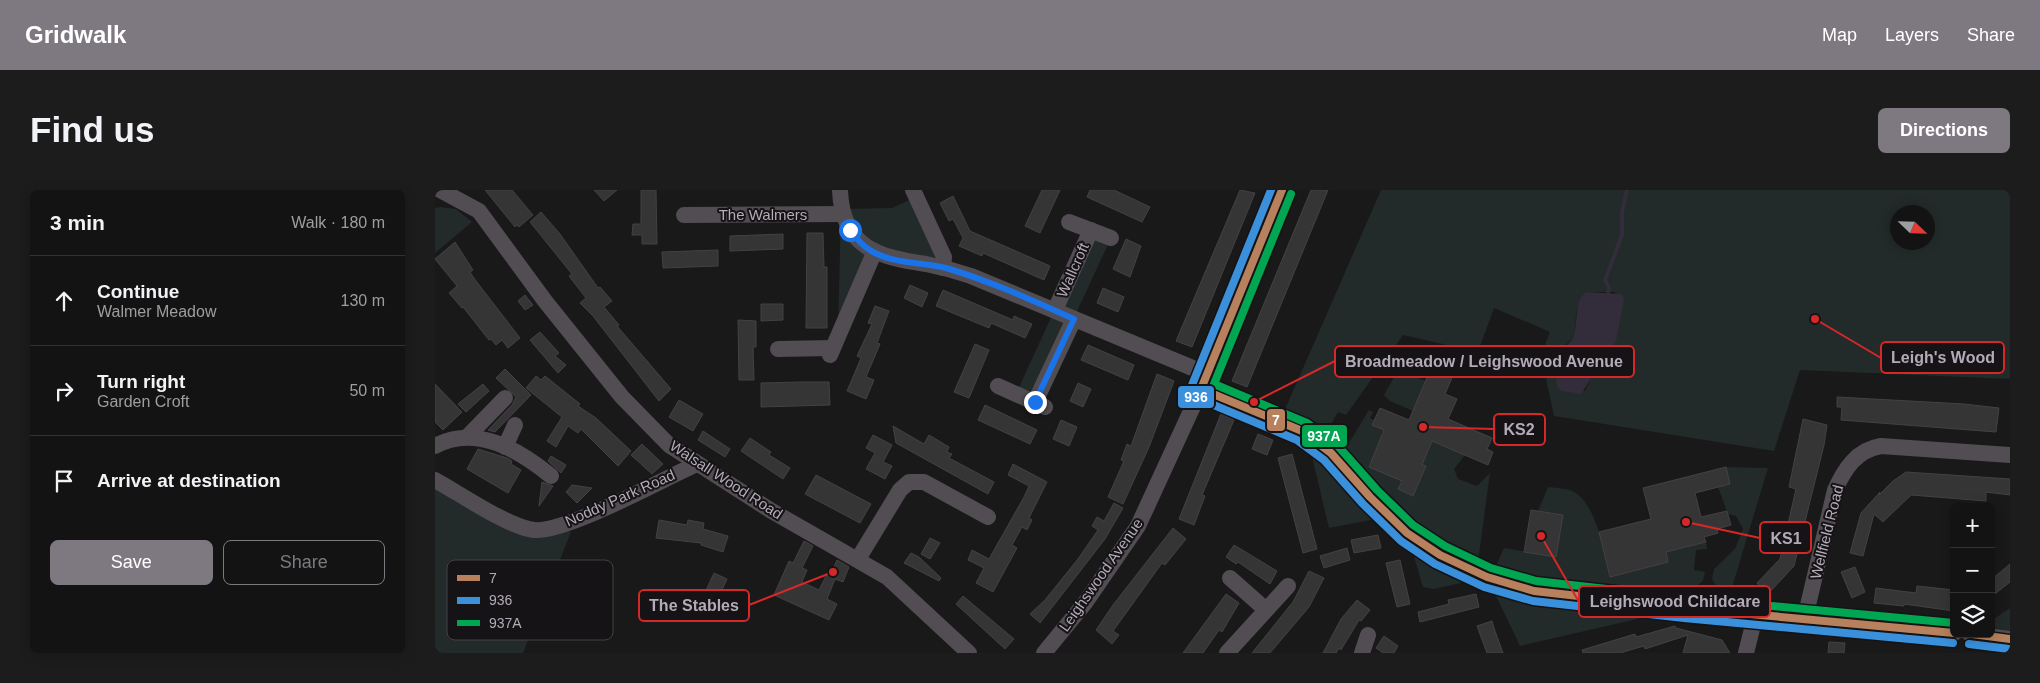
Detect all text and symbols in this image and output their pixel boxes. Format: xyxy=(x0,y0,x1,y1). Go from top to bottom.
text: Gridwalk xyxy=(25,21,126,48)
text: Map xyxy=(1822,25,1857,45)
text: Layers xyxy=(1885,25,1939,45)
text: Share xyxy=(1967,25,2015,45)
button: Directions xyxy=(1878,108,2010,153)
text: Find us xyxy=(30,110,154,149)
north arrow xyxy=(1890,205,1935,250)
street label: The Walmers xyxy=(719,206,807,223)
text: 3 min xyxy=(50,211,105,234)
text: Walk · 180 m xyxy=(291,214,385,231)
route start xyxy=(839,219,862,242)
street label: Wallcroft xyxy=(1053,239,1092,300)
text: Continue xyxy=(97,281,179,302)
icon: ahead xyxy=(50,287,78,315)
text: 130 m xyxy=(341,292,385,309)
text: Walmer Meadow xyxy=(97,303,216,320)
callout: Leigh's Wood xyxy=(1881,342,2004,373)
callout: Broadmeadow / Leighswood Avenue xyxy=(1335,346,1634,377)
text: Leigh's Wood xyxy=(1891,349,1995,366)
text: Broadmeadow / Leighswood Avenue xyxy=(1345,353,1623,370)
text: Turn right xyxy=(97,371,185,392)
icon: right xyxy=(50,377,78,405)
text: 50 m xyxy=(349,382,385,399)
line badge: 936 xyxy=(1177,385,1215,409)
text: 936 xyxy=(1184,389,1208,405)
route end xyxy=(1024,391,1047,414)
text: Garden Croft xyxy=(97,393,189,410)
line badge: 7 xyxy=(1266,408,1286,432)
text: 7 xyxy=(1272,412,1280,428)
callout: KS2 xyxy=(1494,414,1545,445)
text: KS2 xyxy=(1503,421,1535,438)
line badge: 937A xyxy=(1301,424,1348,448)
text: 937A xyxy=(1307,428,1341,444)
street label: Walsall Wood Road xyxy=(667,437,786,522)
street label: Noddy Park Road xyxy=(562,466,677,529)
icon: arrive xyxy=(50,467,78,495)
text: Arrive at destination xyxy=(97,470,281,491)
street label: Wellfield Road xyxy=(1807,483,1846,581)
map controls xyxy=(1950,503,1995,638)
button: + xyxy=(1950,503,1995,548)
street label: Leighswood Avenue xyxy=(1055,515,1146,634)
callout: KS1 xyxy=(1760,522,1811,553)
text: KS1 xyxy=(1770,530,1802,547)
button: Save xyxy=(50,540,213,585)
button: Share xyxy=(223,540,385,585)
button: − xyxy=(1950,548,1995,593)
legend xyxy=(447,560,613,640)
text: 7 xyxy=(489,570,497,586)
callout: Leighswood Childcare xyxy=(1579,586,1770,617)
callout: The Stables xyxy=(639,590,749,621)
text: 936 xyxy=(489,592,513,608)
text: Leighswood Childcare xyxy=(1590,593,1760,610)
button: layers xyxy=(1950,593,1995,638)
text: The Stables xyxy=(649,597,739,614)
text: 937A xyxy=(489,615,522,631)

